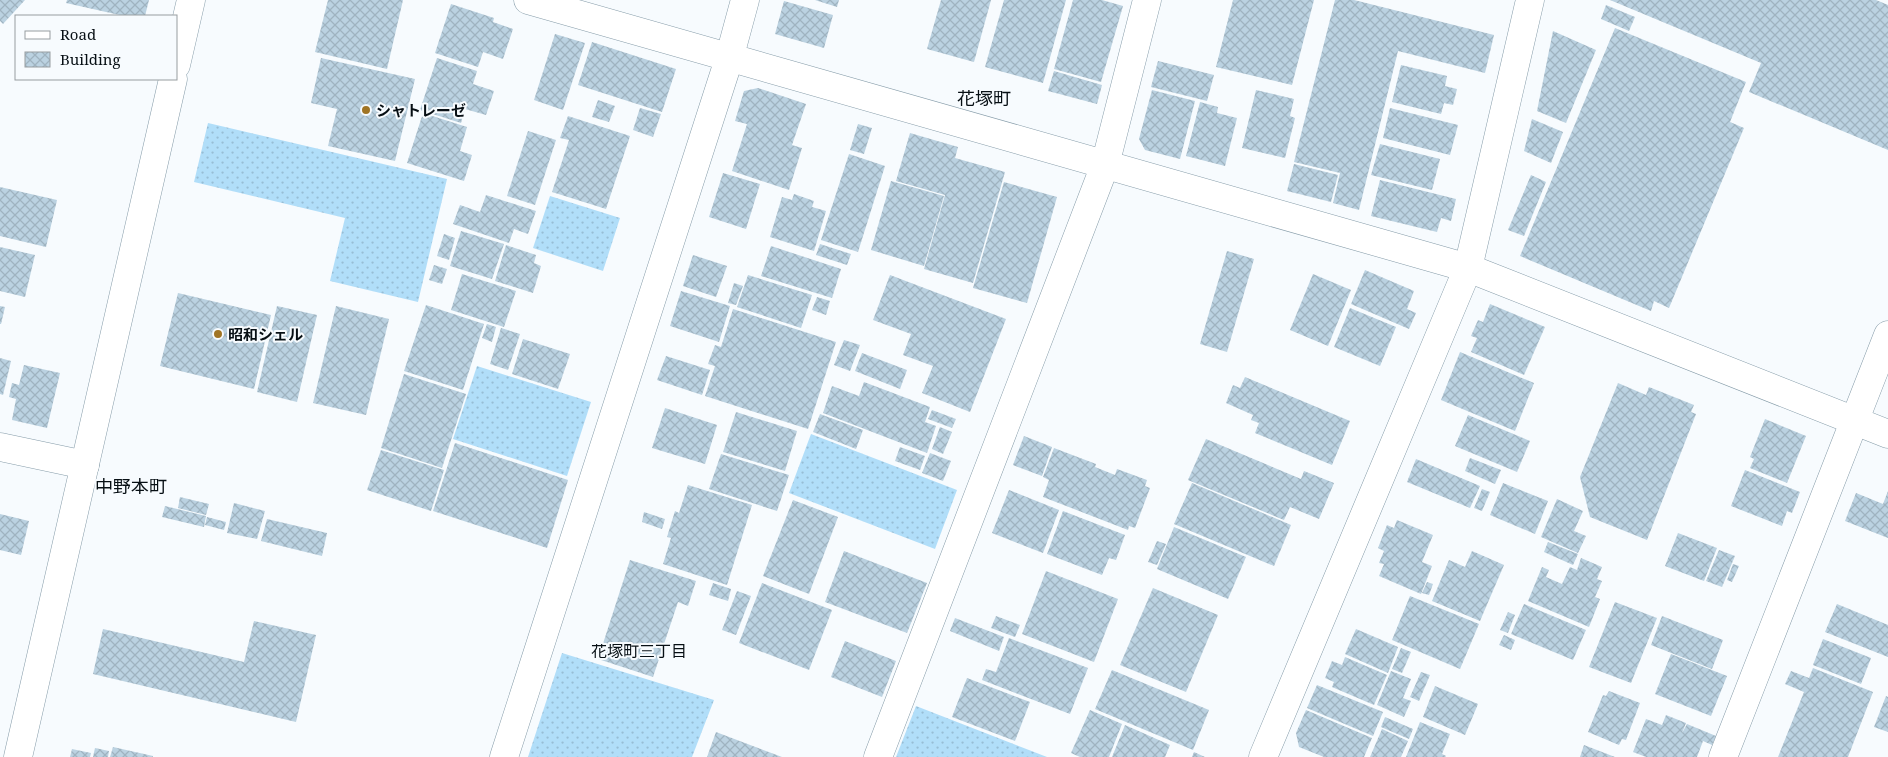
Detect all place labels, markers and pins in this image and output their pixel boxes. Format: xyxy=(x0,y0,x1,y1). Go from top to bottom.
place label: シャトレーゼ xyxy=(376,100,466,120)
marker: シャトレーゼ xyxy=(360,104,372,116)
place label: 昭和シェル xyxy=(228,324,303,344)
marker: 昭和シェル xyxy=(212,328,224,340)

